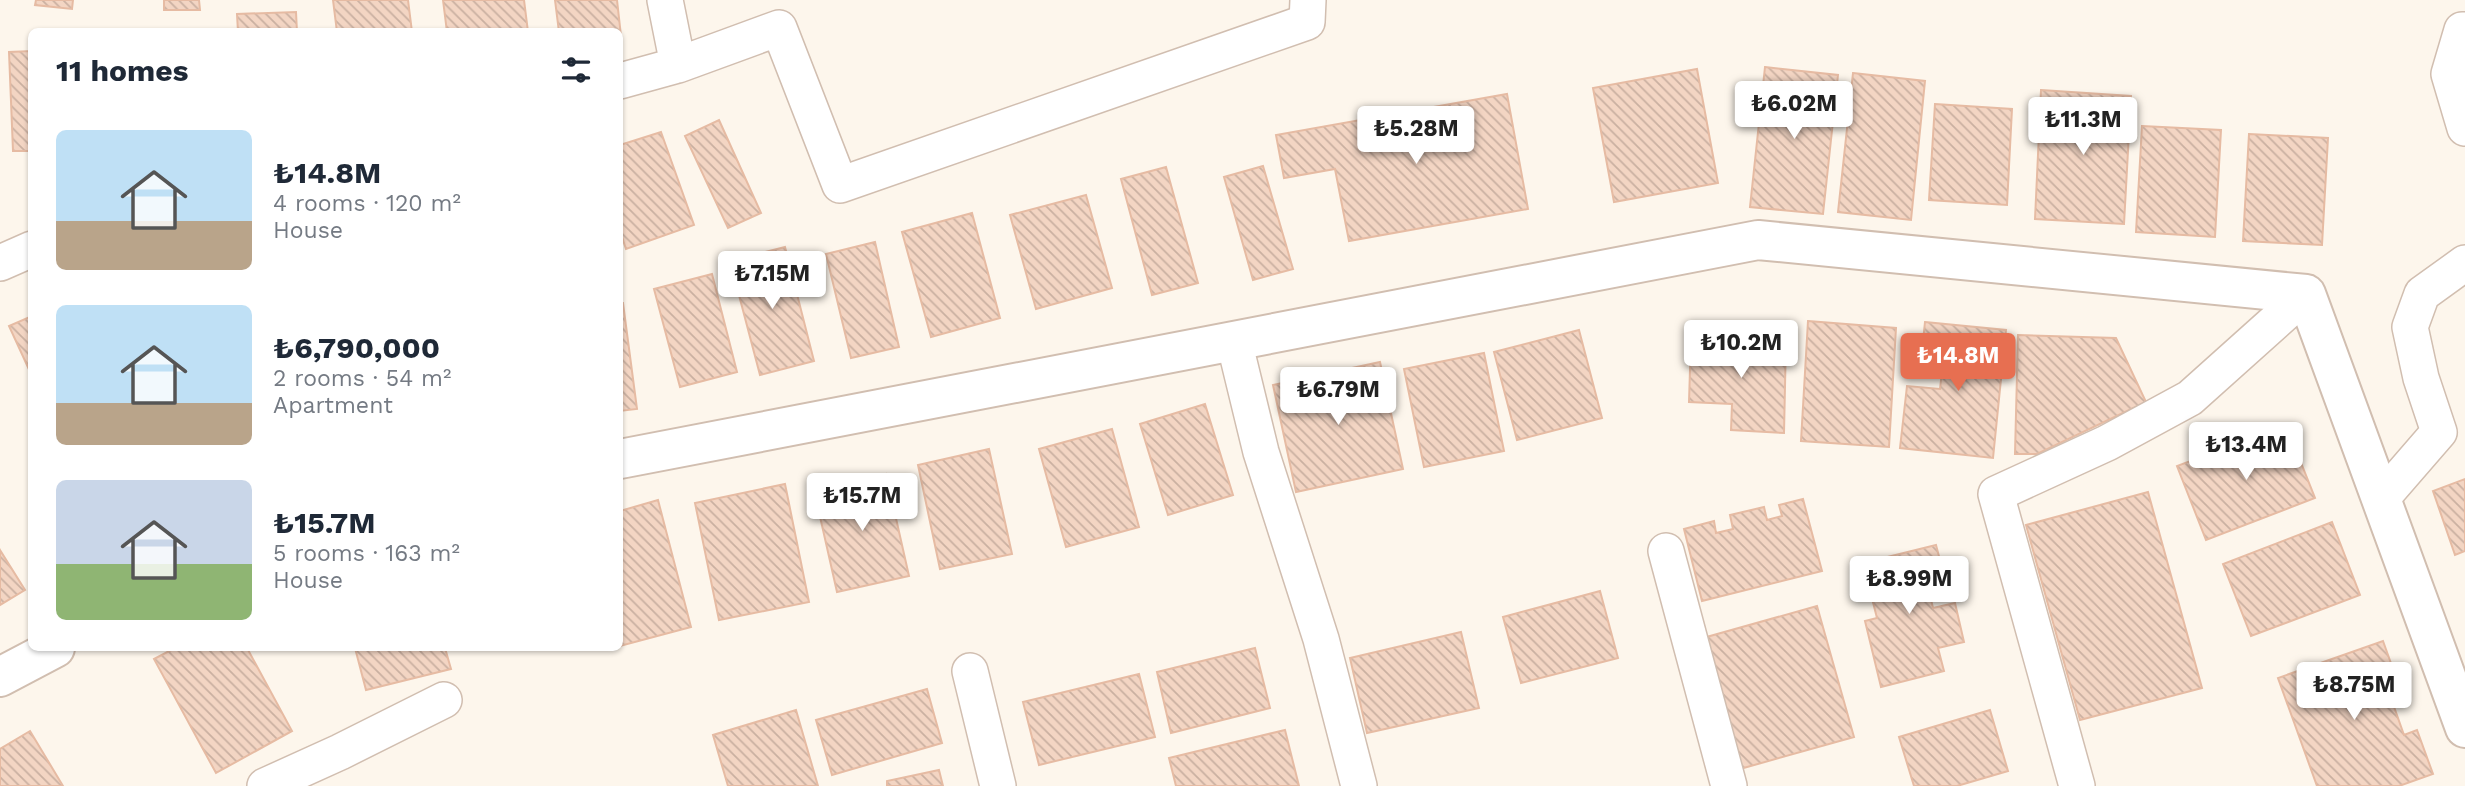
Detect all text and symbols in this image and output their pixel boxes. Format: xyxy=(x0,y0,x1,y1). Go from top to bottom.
icon: filters xyxy=(557,51,595,89)
text: 11 homes xyxy=(56,53,189,88)
pin: ₺6.02M xyxy=(1737,82,1851,141)
text: ₺6.02M xyxy=(1751,90,1837,117)
pin: ₺11.3M xyxy=(2026,97,2140,157)
pin: ₺5.28M xyxy=(1359,106,1473,166)
text: ₺11.3M xyxy=(2044,106,2122,133)
text: ₺5.28M xyxy=(1373,115,1459,142)
text: ₺14.8M xyxy=(273,155,381,190)
icon: home xyxy=(112,158,196,242)
text: 4 rooms · 120 m² xyxy=(273,190,461,217)
text: House xyxy=(273,217,343,244)
pin: ₺7.15M xyxy=(715,252,829,311)
text: ₺7.15M xyxy=(734,260,810,287)
pin: ₺10.2M xyxy=(1684,320,1798,380)
text: ₺10.2M xyxy=(1700,329,1782,356)
text: ₺6,790,000 xyxy=(273,330,440,365)
icon: home xyxy=(112,333,196,417)
pin: ₺14.8M xyxy=(1901,334,2015,393)
text: ₺14.8M xyxy=(1917,342,2000,369)
text: 2 rooms · 54 m² xyxy=(273,365,451,392)
pin: ₺6.79M xyxy=(1281,368,1395,427)
text: ₺6.79M xyxy=(1296,376,1380,403)
text: Apartment xyxy=(273,392,393,419)
pin: ₺13.4M xyxy=(2189,422,2303,482)
text: ₺13.4M xyxy=(2205,431,2287,458)
pin: ₺15.7M xyxy=(805,474,919,533)
text: ₺15.7M xyxy=(823,482,901,509)
text: ₺15.7M xyxy=(273,505,376,540)
icon: home xyxy=(112,508,196,592)
text: 5 rooms · 163 m² xyxy=(273,540,460,567)
pin: ₺8.99M xyxy=(1852,556,1966,616)
text: ₺8.99M xyxy=(1866,565,1952,592)
text: House xyxy=(273,567,343,594)
pin: ₺8.75M xyxy=(2297,662,2411,722)
text: ₺8.75M xyxy=(2313,671,2395,698)

